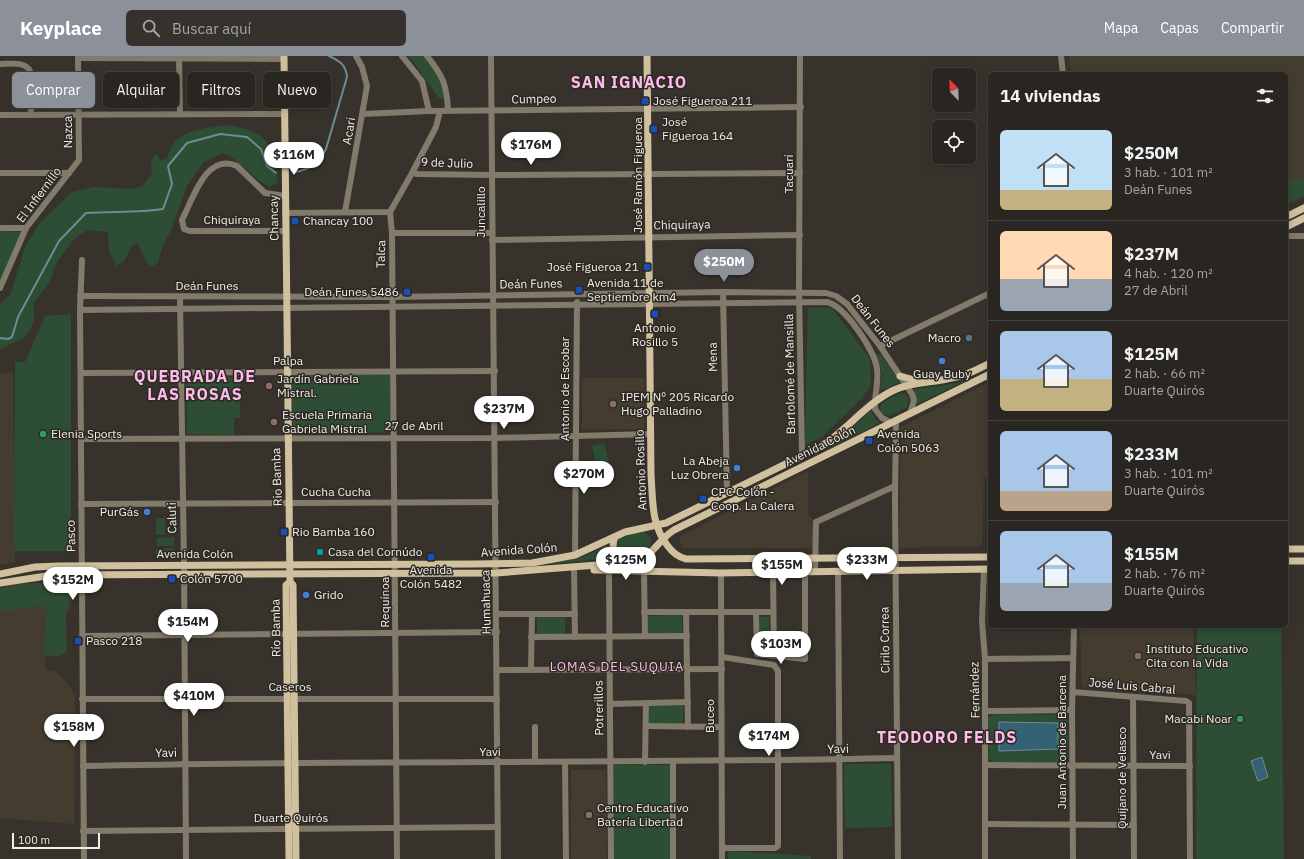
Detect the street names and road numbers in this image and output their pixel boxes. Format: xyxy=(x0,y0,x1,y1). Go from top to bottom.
street label: Cumpeo xyxy=(511,91,557,106)
street label: Nazca xyxy=(60,115,75,149)
street label: Acari xyxy=(339,116,358,146)
street label: José Ramón Figueroa xyxy=(630,117,645,233)
street label: 9 de Julio xyxy=(421,154,474,171)
street label: Tacuarí xyxy=(781,154,796,194)
street label: El Infiernillo xyxy=(13,164,64,225)
street label: Juncalillo xyxy=(473,186,488,238)
street label: Chancay xyxy=(266,195,281,241)
street label: Chiquiraya xyxy=(204,212,261,227)
street label: Chiquiraya xyxy=(653,216,711,232)
street label: Talca xyxy=(373,239,388,268)
street label: Deán Funes xyxy=(499,275,563,292)
street label: Deán Funes xyxy=(175,278,239,293)
street label: Deán Funes xyxy=(848,291,899,350)
street label: Bartolomé de Mansilla xyxy=(781,313,798,434)
street label: Antonio de Escobar xyxy=(557,336,572,441)
street label: Mena xyxy=(705,342,720,372)
street label: Palpa xyxy=(273,353,304,368)
street label: 27 de Abril xyxy=(385,418,443,433)
street label: Avenida Colón xyxy=(782,422,858,469)
street label: Antonio Rosillo xyxy=(632,429,649,511)
street label: Rio Bamba xyxy=(268,447,285,506)
street label: Cucha Cucha xyxy=(301,484,372,499)
street label: Caluti xyxy=(164,502,179,534)
street label: Pasco xyxy=(63,520,78,552)
street label: Avenida Colón xyxy=(480,539,558,560)
street label: Avenida Colón xyxy=(157,546,233,561)
street label: Humahuaca xyxy=(477,569,494,634)
street label: Requínoa xyxy=(377,576,392,627)
street label: Río Bamba xyxy=(267,598,284,657)
street label: Cirilo Correa xyxy=(876,606,893,673)
street label: Fernández xyxy=(967,661,982,718)
street label: Juan Antonio de Barcena xyxy=(1054,674,1069,809)
street label: José Luis Cabral xyxy=(1088,674,1176,697)
street label: Caseros xyxy=(268,679,312,694)
street label: Potrerillos xyxy=(591,680,606,736)
street label: Buceo xyxy=(702,699,717,733)
street label: Quijano de Velasco xyxy=(1114,727,1129,829)
street label: Yavi xyxy=(827,741,849,756)
street label: Yavi xyxy=(479,744,501,759)
street label: Yavi xyxy=(155,745,177,760)
street label: Yavi xyxy=(1149,747,1171,762)
street label: Duarte Quirós xyxy=(254,810,328,825)

